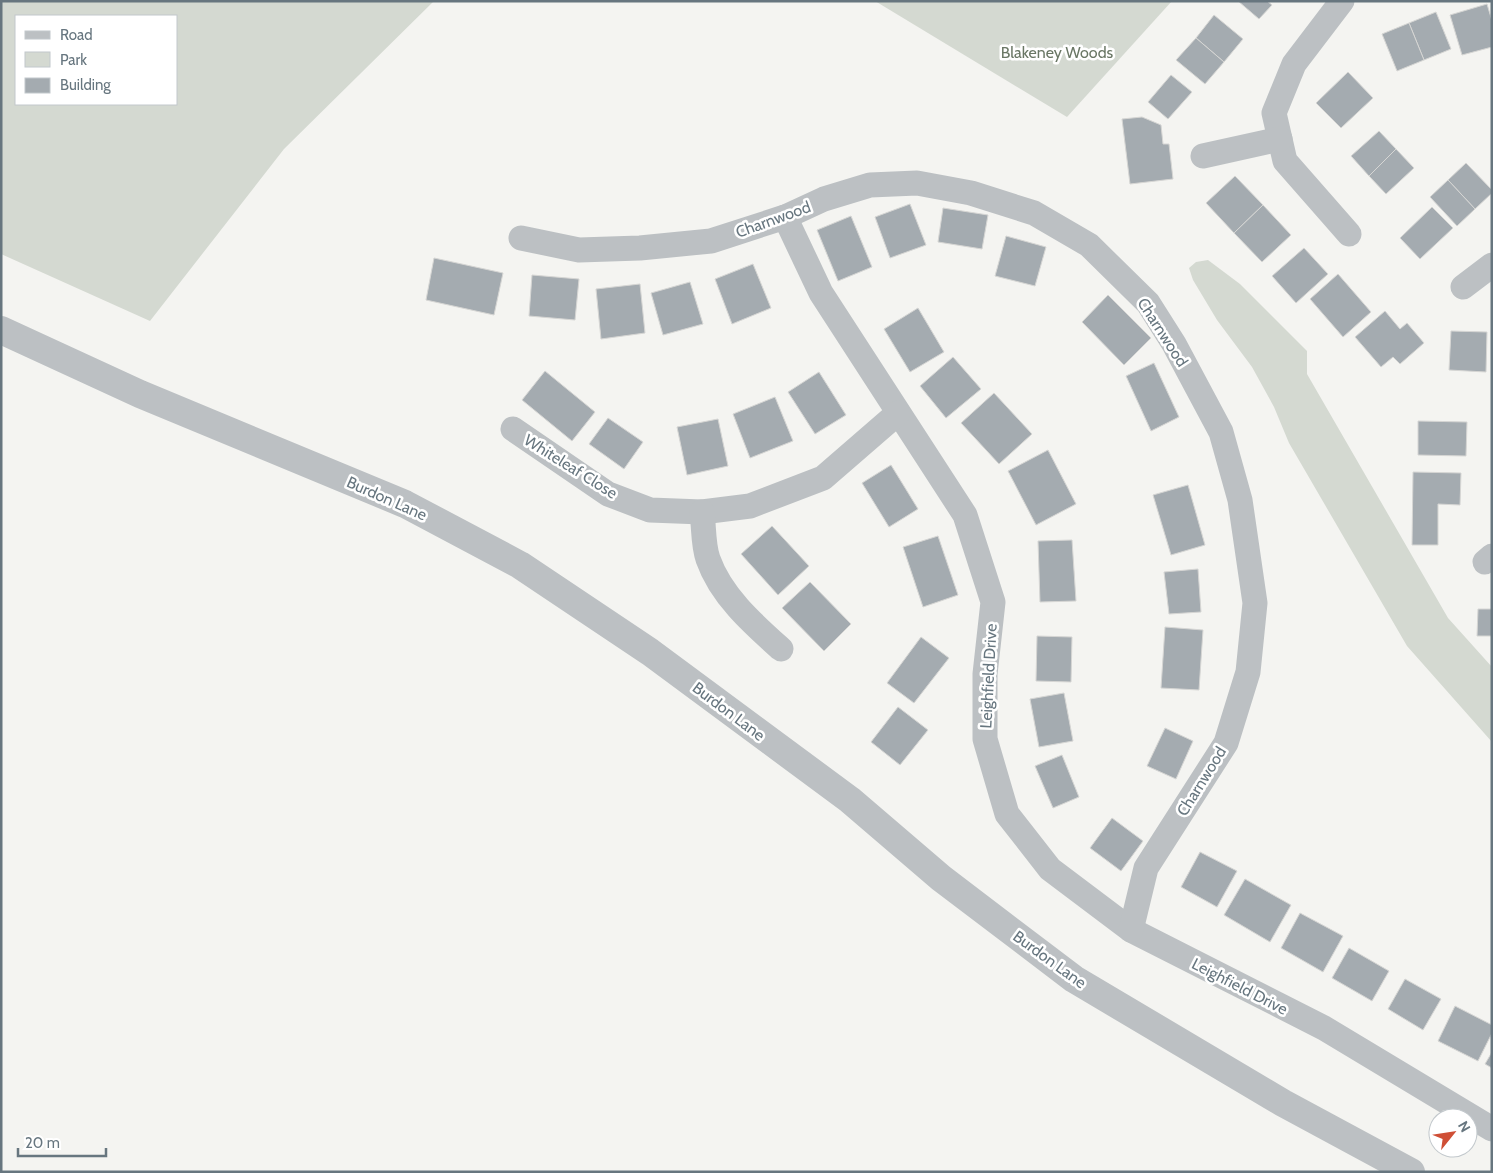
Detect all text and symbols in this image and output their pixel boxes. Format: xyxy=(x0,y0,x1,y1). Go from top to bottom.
legend xyxy=(15,15,178,105)
text: Road xyxy=(60,26,93,44)
park label: Blakeney Woods xyxy=(1001,43,1114,62)
text: Park xyxy=(60,51,87,69)
text: Building xyxy=(60,76,111,94)
street label: Charnwood xyxy=(733,197,813,242)
street label: Charnwood xyxy=(1133,294,1192,370)
street label: Whiteleaf Close xyxy=(521,430,621,503)
street label: Burdon Lane xyxy=(344,472,430,525)
street label: Leighfield Drive xyxy=(976,623,1001,729)
street label: Burdon Lane xyxy=(689,678,769,745)
street label: Charnwood xyxy=(1173,743,1230,819)
street label: Burdon Lane xyxy=(1009,927,1090,992)
street label: Leighfield Drive xyxy=(1189,954,1291,1019)
north arrow xyxy=(1428,1108,1478,1158)
text: N xyxy=(1454,1118,1475,1135)
scale bar xyxy=(18,1126,105,1158)
text: 20 m xyxy=(25,1134,60,1152)

